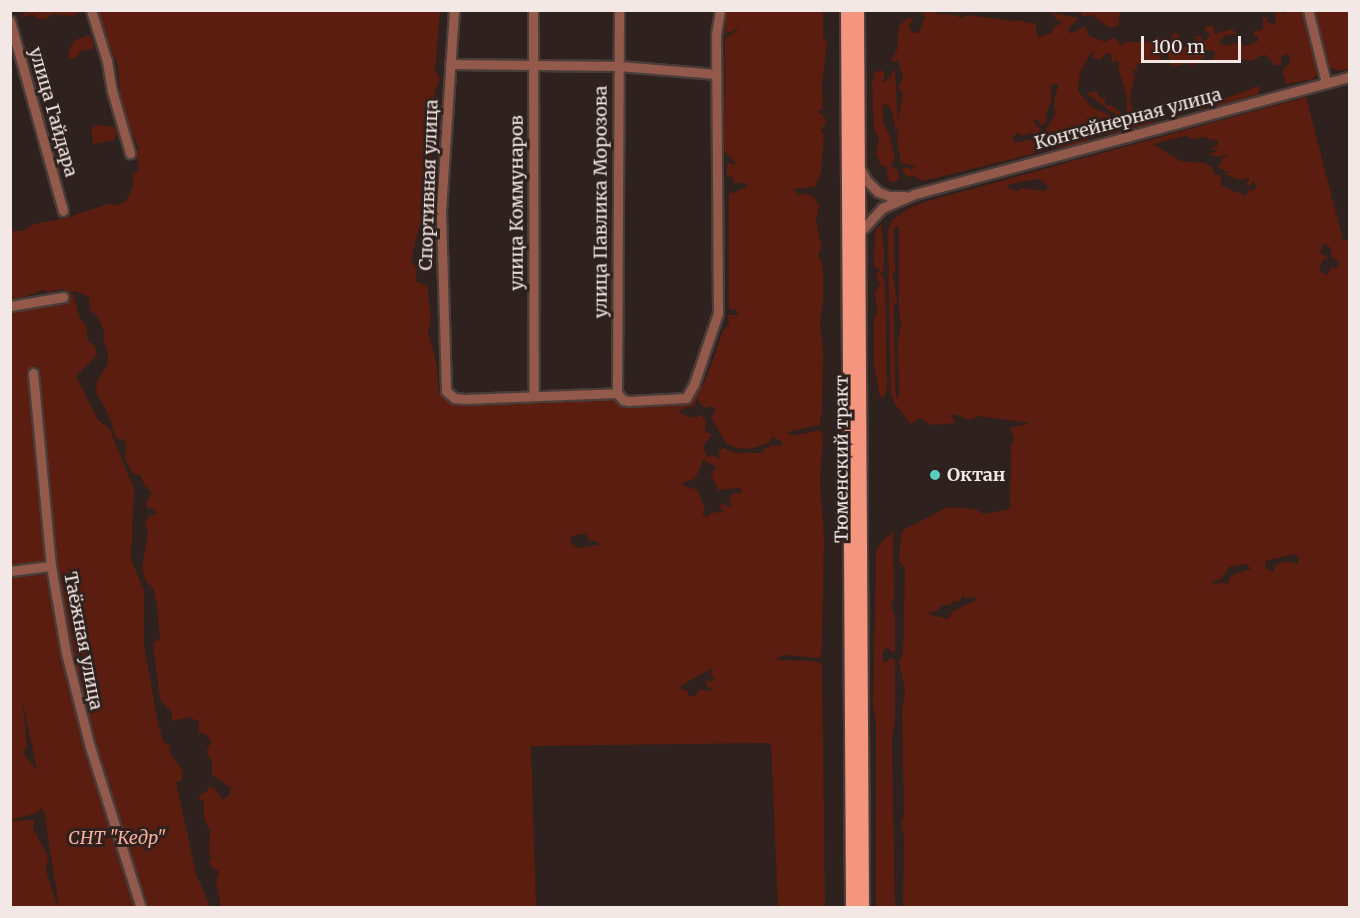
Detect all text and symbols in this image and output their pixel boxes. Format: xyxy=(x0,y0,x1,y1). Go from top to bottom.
scale bar xyxy=(1144,24,1244,62)
text: 100 m xyxy=(1152,35,1205,58)
street label: улица Гайдара xyxy=(24,45,82,179)
street label: Контейнерная улица xyxy=(1032,84,1224,154)
street label: улица Павлика Морозова xyxy=(590,86,612,318)
street label: Спортивная улица xyxy=(415,99,443,271)
street label: улица Коммунаров xyxy=(506,115,528,291)
street label: Тюменский тракт xyxy=(831,375,853,543)
place label: Октан xyxy=(947,464,1005,486)
marker: Октан xyxy=(928,468,942,482)
street label: Таёжная улица xyxy=(59,570,107,712)
park label: СНТ "Кедр" xyxy=(68,827,166,849)

